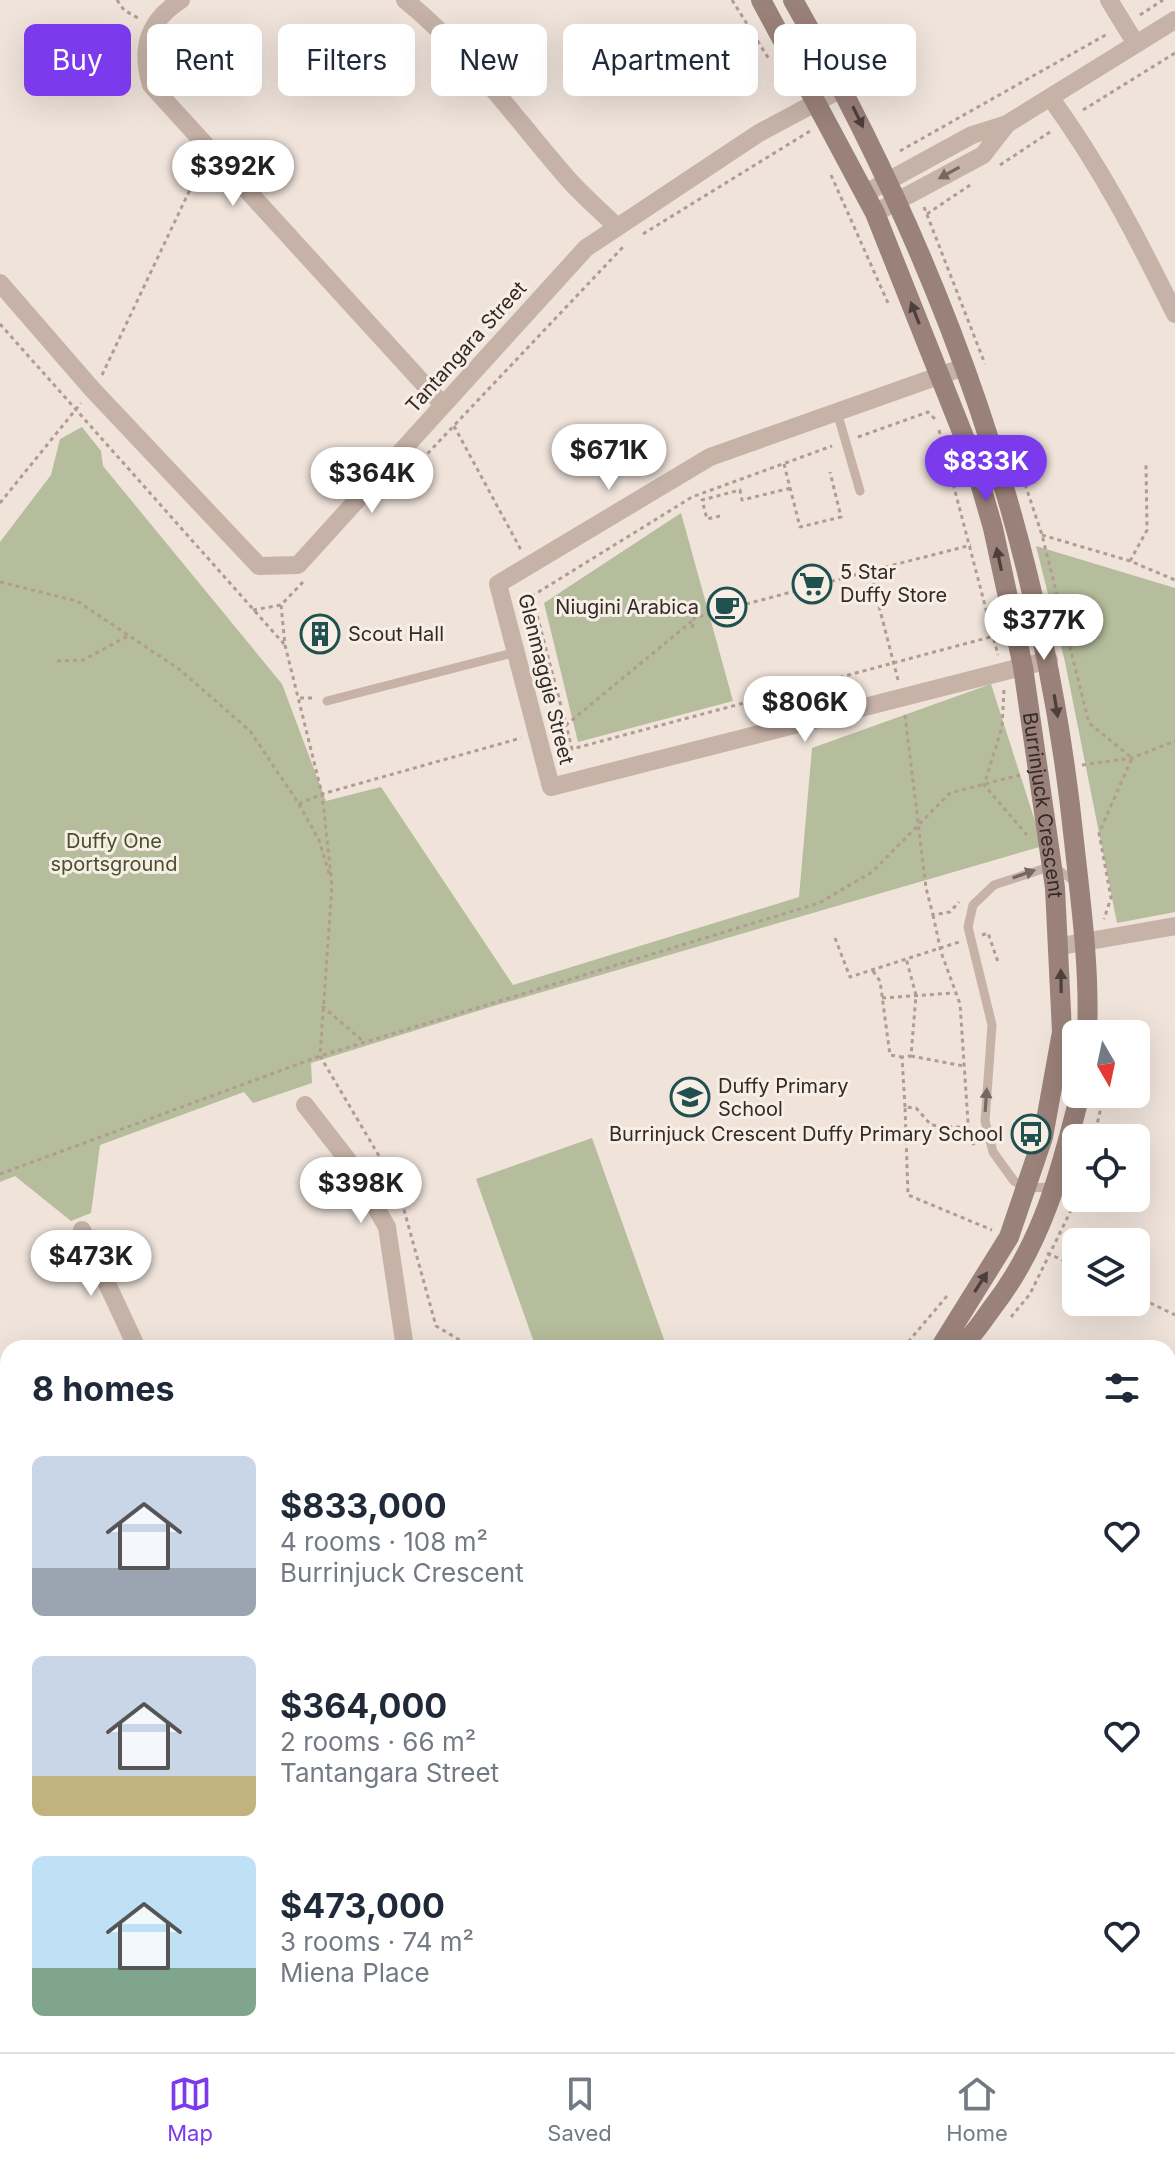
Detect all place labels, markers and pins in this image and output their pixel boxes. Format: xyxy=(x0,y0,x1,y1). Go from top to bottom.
pin: $392K xyxy=(177,140,289,208)
pin: $671K xyxy=(553,424,665,492)
pin: $833K xyxy=(930,435,1042,503)
pin: $364K xyxy=(316,447,428,515)
place label: 5 Star Duffy Store xyxy=(840,560,947,607)
supermarket icon: 5 Star Duffy Store xyxy=(791,563,833,605)
cafe icon: Niugini Arabica xyxy=(706,586,748,628)
pin: $377K xyxy=(988,594,1100,662)
place label: Niugini Arabica xyxy=(555,595,699,619)
building icon: Scout Hall xyxy=(299,613,341,655)
place label: Scout Hall xyxy=(348,622,444,646)
pin: $806K xyxy=(749,676,861,744)
place label: Duffy Primary School xyxy=(718,1074,848,1121)
school or university icon: Duffy Primary School xyxy=(669,1076,711,1118)
bus stop icon: Burrinjuck Crescent Duffy Primary School xyxy=(1010,1113,1052,1155)
place label: Burrinjuck Crescent Duffy Primary School xyxy=(609,1122,1003,1146)
pin: $398K xyxy=(305,1157,417,1225)
pin: $473K xyxy=(35,1230,147,1298)

